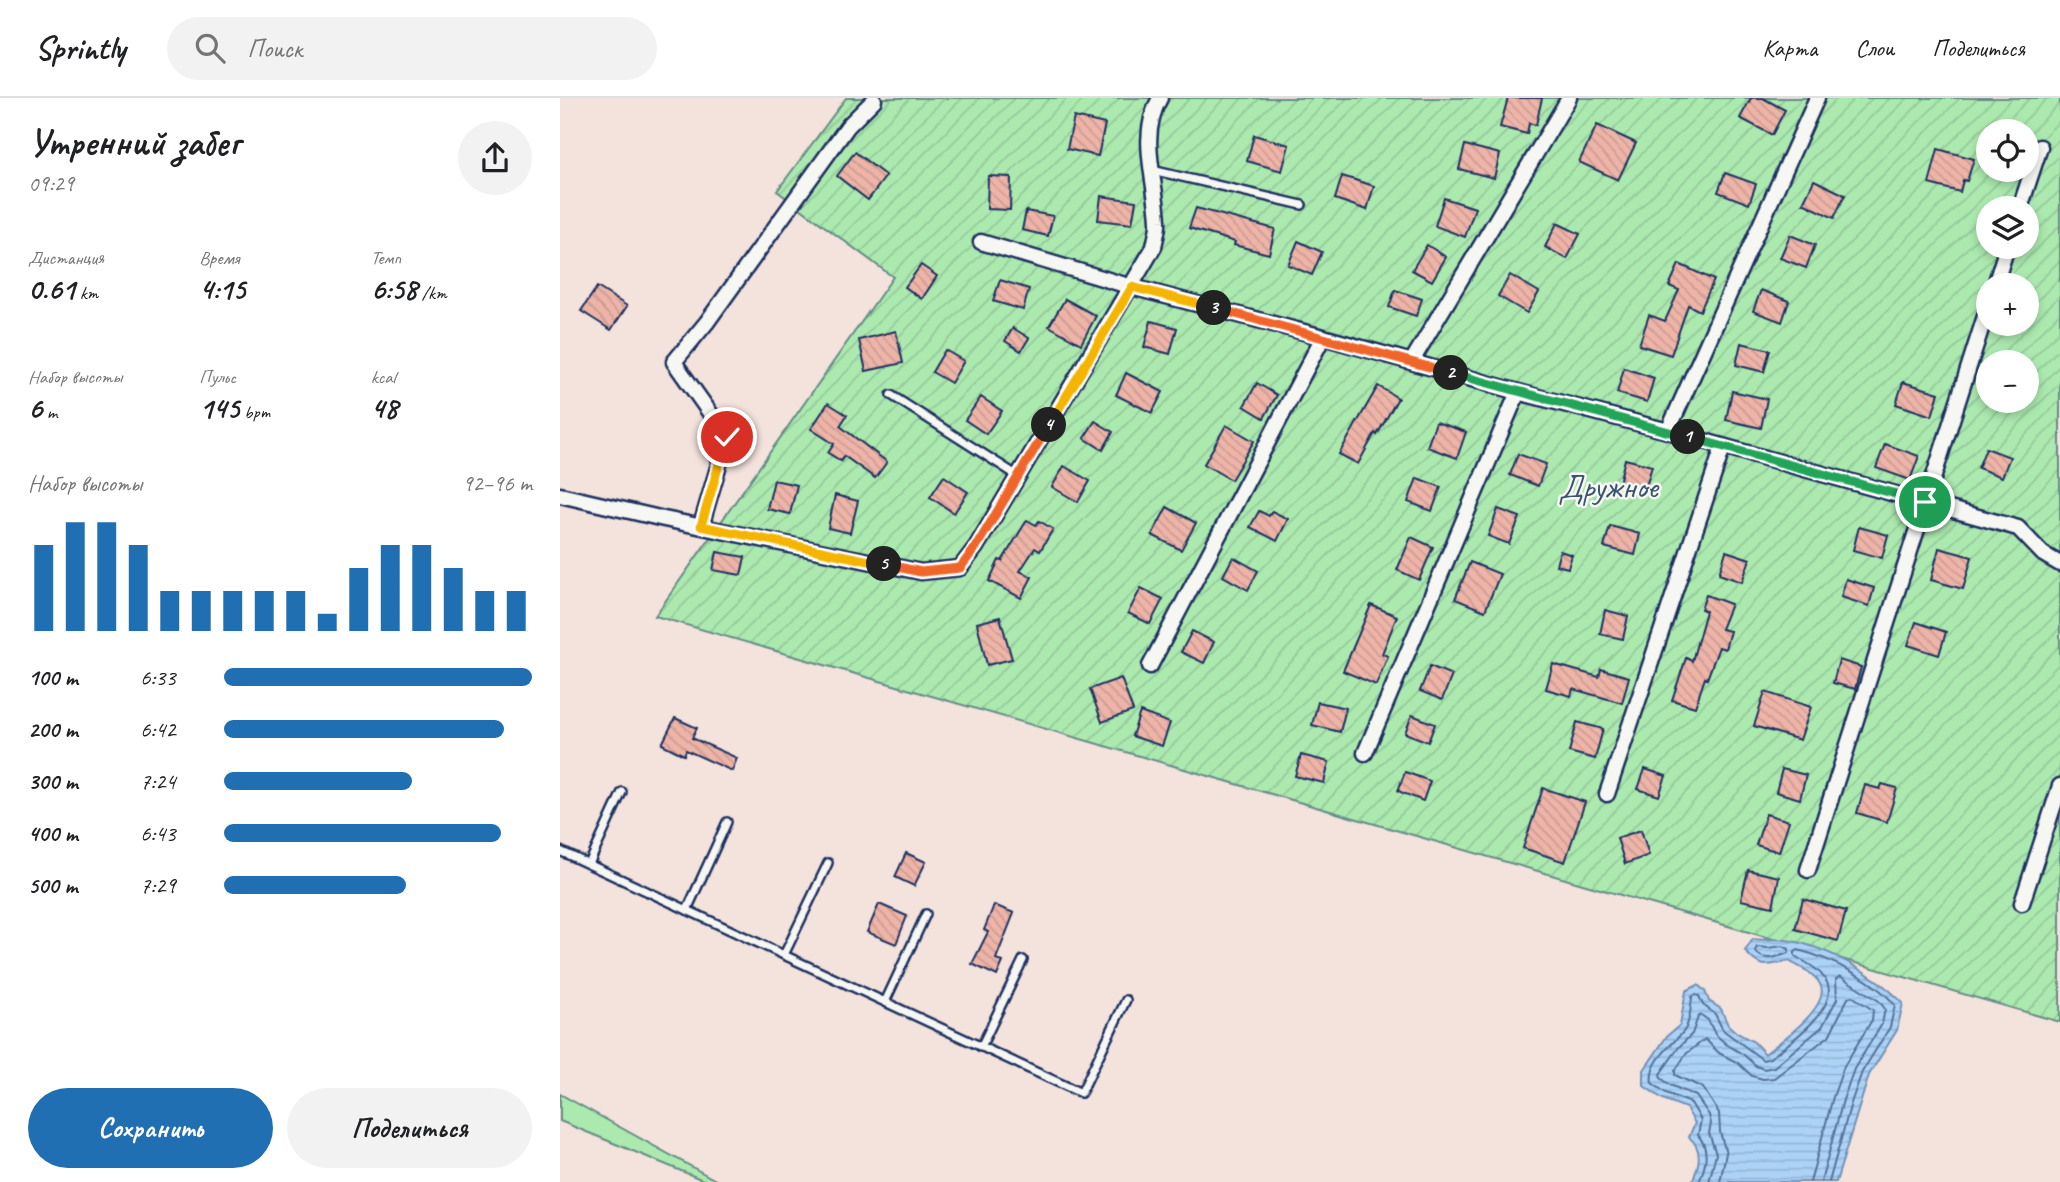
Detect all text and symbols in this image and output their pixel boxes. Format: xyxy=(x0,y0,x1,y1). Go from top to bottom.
search box xyxy=(167,17,657,80)
text: Sprintly xyxy=(35,27,125,69)
icon: search xyxy=(191,29,229,67)
text: Поиск xyxy=(247,32,302,65)
text: Карта xyxy=(1763,33,1817,63)
text: Слои xyxy=(1855,33,1894,63)
text: Поделиться xyxy=(1932,33,2025,63)
text: Утренний забег xyxy=(28,119,240,166)
map controls xyxy=(1976,119,2039,413)
button: locate xyxy=(1976,119,2039,182)
button: share xyxy=(458,121,532,195)
text: 09:29 xyxy=(28,169,74,198)
button: layers xyxy=(1976,196,2039,259)
text: Дистанция xyxy=(28,246,104,270)
text: Время xyxy=(199,246,239,270)
text: Темп xyxy=(371,246,401,270)
text: 0.61 xyxy=(28,270,75,308)
text: 4:15 xyxy=(199,270,245,308)
text: 6:58 xyxy=(371,270,417,308)
button: + xyxy=(1976,273,2039,336)
text: km xyxy=(75,281,98,305)
text: /km xyxy=(417,281,447,305)
pin: 3 xyxy=(1196,290,1232,326)
text: 3 xyxy=(1209,295,1218,319)
button: − xyxy=(1976,350,2039,413)
pin: 2 xyxy=(1434,356,1468,390)
text: 2 xyxy=(1446,360,1455,384)
text: Набор высоты xyxy=(28,365,122,389)
text: Пульс xyxy=(199,365,236,389)
text: kcal xyxy=(371,365,396,389)
text: 6 xyxy=(28,389,42,427)
text: 145 xyxy=(199,389,239,427)
text: 48 xyxy=(371,389,398,427)
text: m xyxy=(42,400,57,424)
text: bpm xyxy=(239,400,270,424)
pin xyxy=(697,407,757,467)
pin: 4 xyxy=(1032,408,1066,442)
text: 4 xyxy=(1044,412,1053,436)
icon: check xyxy=(708,418,746,456)
pin: 1 xyxy=(1670,420,1706,454)
text: 1 xyxy=(1683,424,1692,448)
park label: Дружное xyxy=(1558,466,1660,508)
text: Набор высоты xyxy=(28,469,142,498)
text: 92–96 m xyxy=(462,469,532,498)
pin xyxy=(1895,472,1955,532)
icon: arrive xyxy=(1906,483,1944,521)
pin: 5 xyxy=(866,546,902,582)
text: 5 xyxy=(879,551,888,575)
text: 100 m xyxy=(28,663,78,692)
text: 6:33 xyxy=(140,663,176,692)
text: 200 m xyxy=(28,715,78,744)
text: 6:42 xyxy=(140,715,176,744)
text: 300 m xyxy=(28,767,78,796)
text: 7:24 xyxy=(140,767,176,796)
text: 400 m xyxy=(28,819,78,848)
text: 6:43 xyxy=(140,819,176,848)
text: 500 m xyxy=(28,871,77,900)
text: 7:29 xyxy=(140,871,176,900)
button: Сохранить xyxy=(28,1088,273,1168)
button: Поделиться xyxy=(287,1088,532,1168)

